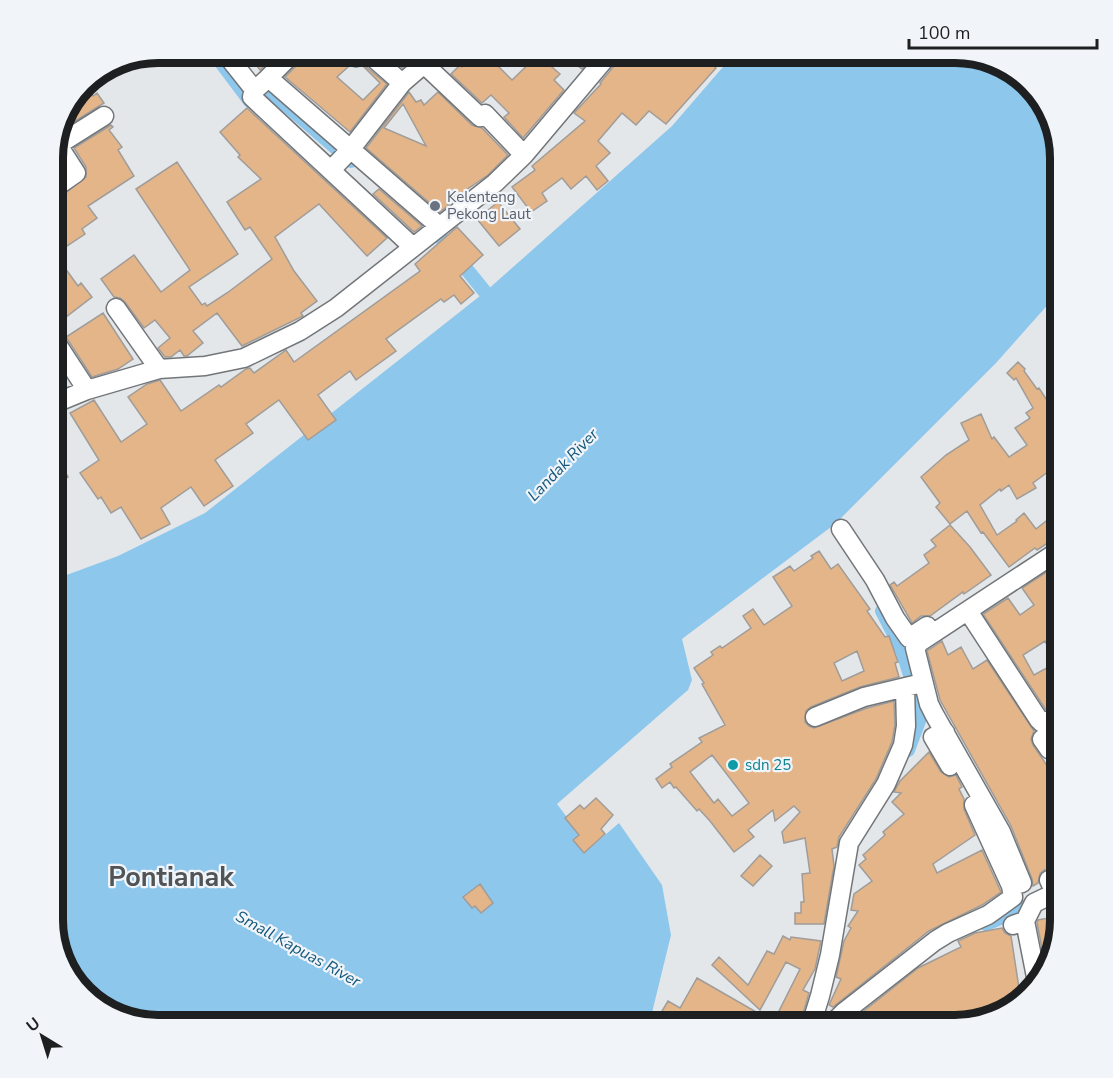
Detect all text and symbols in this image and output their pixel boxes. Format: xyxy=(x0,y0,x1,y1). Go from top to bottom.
scale bar xyxy=(909,12,1096,50)
text: 100 m xyxy=(918,21,970,45)
place label: Kelenteng Pekong Laut xyxy=(447,187,531,224)
marker: Kelenteng Pekong Laut xyxy=(428,199,442,213)
water label: Landak River xyxy=(523,423,604,506)
place label: sdn 25 xyxy=(745,755,791,775)
marker: sdn 25 xyxy=(726,758,740,772)
district label: Pontianak xyxy=(108,859,234,896)
water label: Small Kapuas River xyxy=(232,906,365,993)
north arrow xyxy=(12,1006,72,1066)
text: U xyxy=(22,1013,45,1037)

